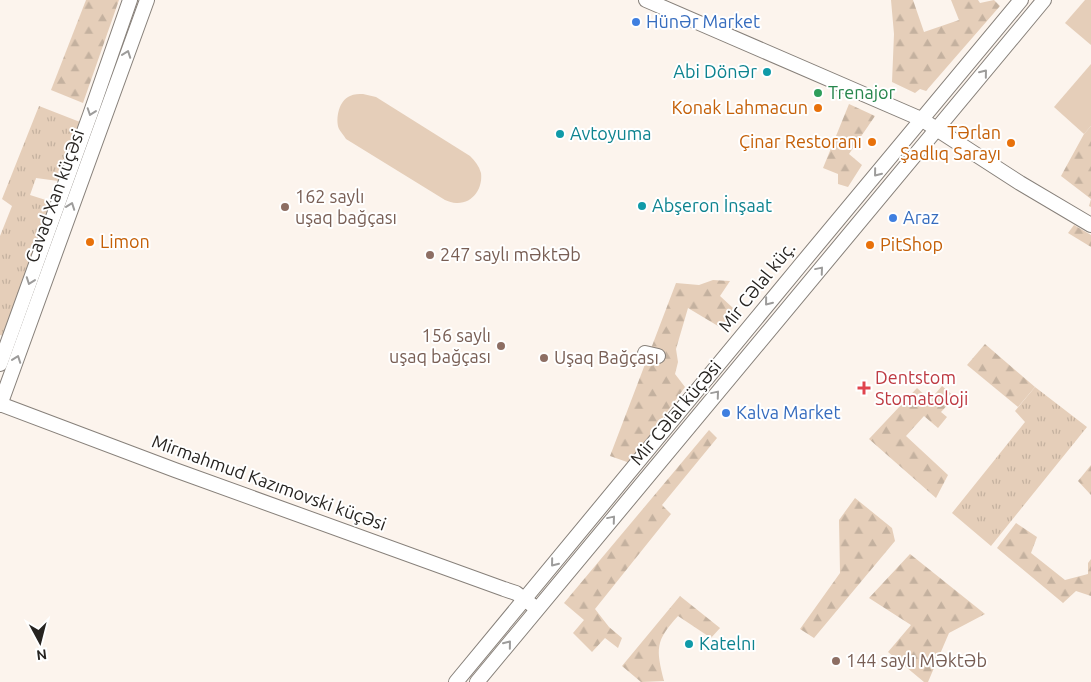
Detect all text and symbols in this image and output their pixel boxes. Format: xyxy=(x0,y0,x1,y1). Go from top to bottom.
place label: Hünər Market xyxy=(646,11,760,31)
marker: Hünər Market xyxy=(630,16,642,28)
one-way arrow xyxy=(121,50,131,59)
place label: Abi Dönər xyxy=(673,61,757,81)
marker: Abi Dönər xyxy=(761,66,773,78)
one-way arrow xyxy=(978,69,987,78)
place label: Trenajor xyxy=(828,82,896,102)
marker: Trenajor xyxy=(812,87,824,99)
place label: Konak Lahmacun xyxy=(672,97,808,117)
marker: Konak Lahmacun xyxy=(812,102,824,114)
one-way arrow xyxy=(87,108,97,116)
place label: Tərlan Şadlıq Sarayı xyxy=(900,122,1001,163)
place label: Avtoyuma xyxy=(570,123,652,143)
street label: Cavad Xan küçəsi xyxy=(21,126,87,265)
marker: Avtoyuma xyxy=(554,128,566,140)
place label: Çinar Restoranı xyxy=(739,131,862,151)
marker: Çinar Restoranı xyxy=(866,136,878,148)
marker: Tərlan Şadlıq Sarayı xyxy=(1005,137,1017,149)
one-way arrow xyxy=(875,167,883,176)
place label: 162 saylı uşaq bağçası xyxy=(295,186,397,227)
place label: Abşeron İnşaat xyxy=(652,195,772,215)
marker: Abşeron İnşaat xyxy=(636,200,648,212)
marker: 162 saylı uşaq bağçası xyxy=(279,201,291,213)
one-way arrow xyxy=(65,203,75,211)
place label: Araz xyxy=(903,207,939,227)
marker: Araz xyxy=(887,212,899,224)
place label: Limon xyxy=(100,231,150,251)
place label: PitShop xyxy=(880,234,943,254)
marker: Limon xyxy=(84,236,96,248)
street label: Mir Cəlal küç. xyxy=(714,237,799,335)
marker: PitShop xyxy=(864,239,876,251)
place label: 247 saylı məktəb xyxy=(440,244,581,264)
marker: 247 saylı məktəb xyxy=(424,249,436,261)
one-way arrow xyxy=(815,266,824,275)
one-way arrow xyxy=(26,277,36,285)
one-way arrow xyxy=(766,296,774,305)
place label: 156 saylı uşaq bağçası xyxy=(389,325,491,366)
marker: 156 saylı uşaq bağçası xyxy=(495,340,507,352)
place label: Uşaq Bağçası xyxy=(554,347,659,367)
marker: Uşaq Bağçası xyxy=(538,352,550,364)
one-way arrow xyxy=(11,356,21,364)
street label: Mir Cəlal küçəsi xyxy=(626,356,725,469)
place label: Dentstom Stomatoloji xyxy=(875,367,968,408)
marker: Dentstom Stomatoloji xyxy=(857,381,871,395)
one-way arrow xyxy=(710,391,719,400)
place label: Kalva Market xyxy=(736,402,841,422)
marker: Kalva Market xyxy=(720,407,732,419)
street label: Mirmahmud Kazımovski küçəsi xyxy=(149,430,389,534)
one-way arrow xyxy=(606,516,615,525)
one-way arrow xyxy=(552,557,560,566)
north arrow xyxy=(15,617,65,667)
place label: Katelnı xyxy=(699,633,756,653)
marker: Katelnı xyxy=(683,638,695,650)
one-way arrow xyxy=(503,641,512,650)
text: N xyxy=(35,646,48,663)
place label: 144 saylı Məktəb xyxy=(846,650,987,670)
marker: 144 saylı Məktəb xyxy=(830,655,842,667)

